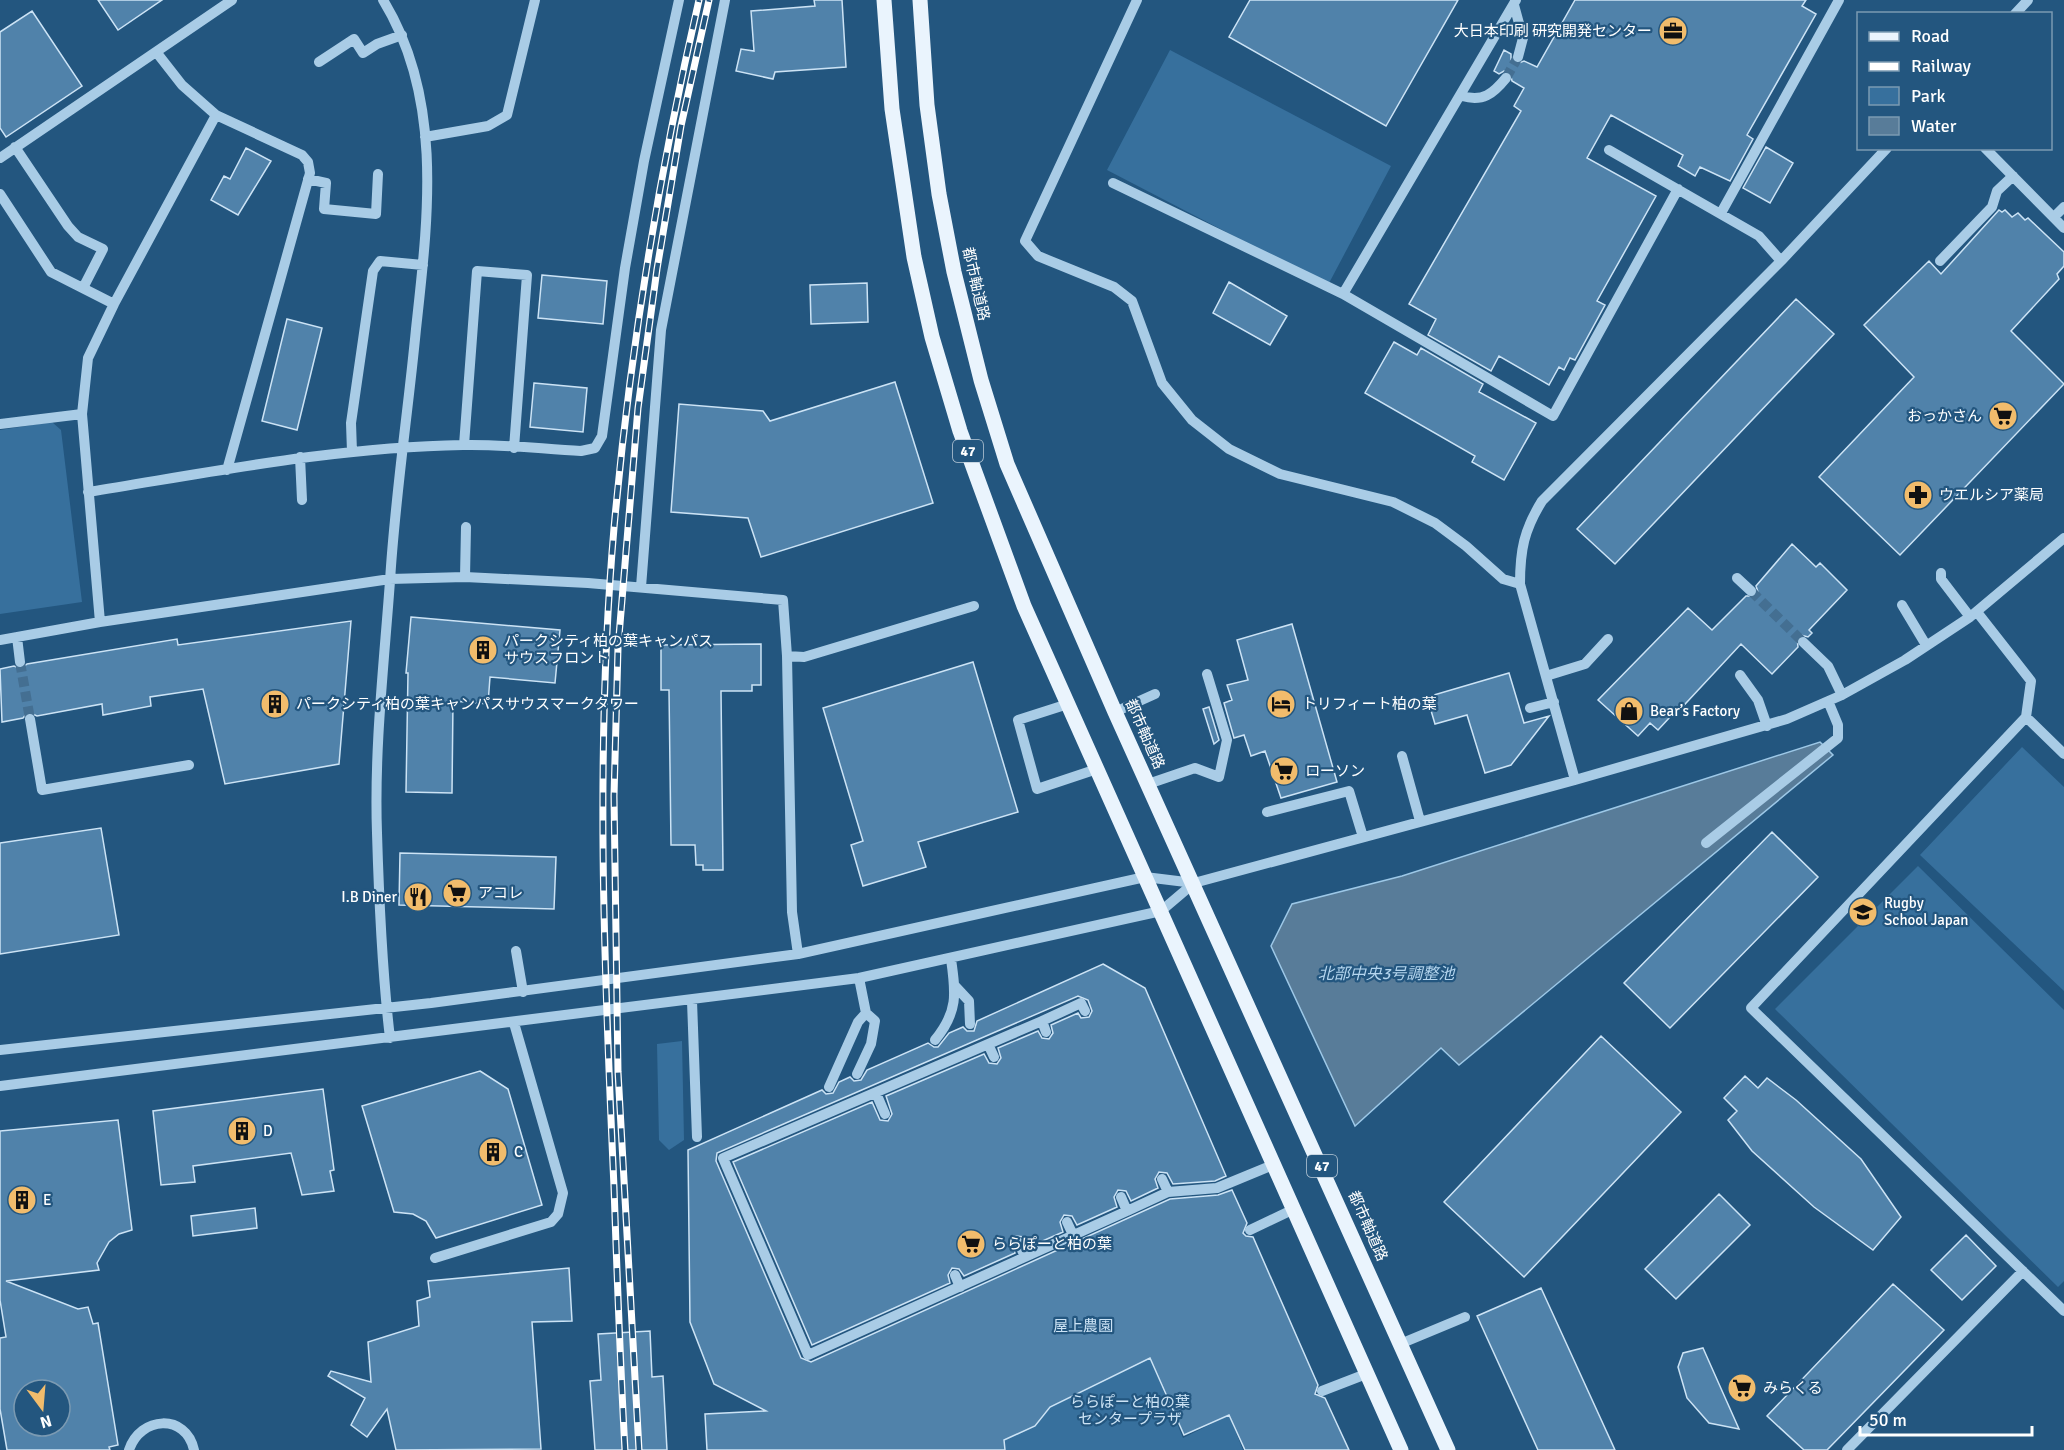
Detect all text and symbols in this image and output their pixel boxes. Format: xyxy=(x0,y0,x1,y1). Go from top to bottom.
legend xyxy=(1857,12,2052,150)
office icon: 大日本印刷 研究開発センター xyxy=(1657,15,1689,47)
place label: 大日本印刷 研究開発センター xyxy=(1454,22,1652,40)
text: Road xyxy=(1911,25,1950,47)
text: Railway xyxy=(1911,55,1972,77)
text: Park xyxy=(1911,85,1946,107)
text: Water xyxy=(1911,115,1957,137)
street label: 都市軸道路 xyxy=(959,245,993,323)
supermarket icon: おっかさん xyxy=(1987,400,2019,432)
place label: おっかさん xyxy=(1907,407,1982,425)
road number: 47 xyxy=(953,440,983,462)
pharmacy icon: ウエルシア薬局 xyxy=(1902,479,1934,511)
place label: ウエルシア薬局 xyxy=(1939,486,2044,504)
place label: パークシティ柏の葉キャンパス サウスフロント xyxy=(504,632,713,667)
building icon: パークシティ柏の葉キャンパス サウスフロント xyxy=(467,634,499,666)
building icon: パークシティ柏の葉キャンパスサウスマークタワー xyxy=(259,688,291,720)
hotel icon: トリフィート柏の葉 xyxy=(1265,688,1297,720)
place label: パークシティ柏の葉キャンパスサウスマークタワー xyxy=(296,695,639,713)
place label: トリフィート柏の葉 xyxy=(1302,695,1437,713)
shop icon: Bear’s Factory xyxy=(1613,695,1645,727)
street label: 都市軸道路 xyxy=(1122,696,1168,772)
place label: Bear’s Factory xyxy=(1650,702,1740,720)
supermarket icon: ローソン xyxy=(1268,755,1300,787)
place label: ローソン xyxy=(1305,762,1365,780)
supermarket icon: アコレ xyxy=(441,877,473,909)
restaurant icon: I.B Diner xyxy=(402,881,434,913)
place label: アコレ xyxy=(478,884,523,902)
place label: I.B Diner xyxy=(341,888,397,906)
place label: Rugby School Japan xyxy=(1884,894,1969,929)
school or university icon: Rugby School Japan xyxy=(1847,896,1879,928)
water label: 北部中央3号調整池 xyxy=(1318,964,1456,984)
building icon: D xyxy=(226,1115,258,1147)
place label: D xyxy=(263,1122,273,1140)
building icon: C xyxy=(477,1136,509,1168)
place label: C xyxy=(514,1143,523,1161)
road number: 47 xyxy=(1307,1155,1337,1177)
building icon: E xyxy=(6,1184,38,1216)
street label: 都市軸道路 xyxy=(1345,1188,1391,1264)
place label: E xyxy=(43,1191,52,1209)
supermarket icon: ららぽーと柏の葉 xyxy=(955,1228,987,1260)
place label: ららぽーと柏の葉 xyxy=(992,1235,1112,1253)
park label: 屋上農園 xyxy=(1053,1317,1113,1335)
supermarket icon: みらくる xyxy=(1726,1372,1758,1404)
north arrow xyxy=(12,1378,72,1438)
place label: みらくる xyxy=(1763,1379,1823,1397)
park label: ららぽーと柏の葉 センタープラザ xyxy=(1070,1393,1190,1428)
scale bar xyxy=(1860,1399,2032,1437)
text: 50 m xyxy=(1869,1409,1907,1431)
text: N xyxy=(38,1410,54,1433)

